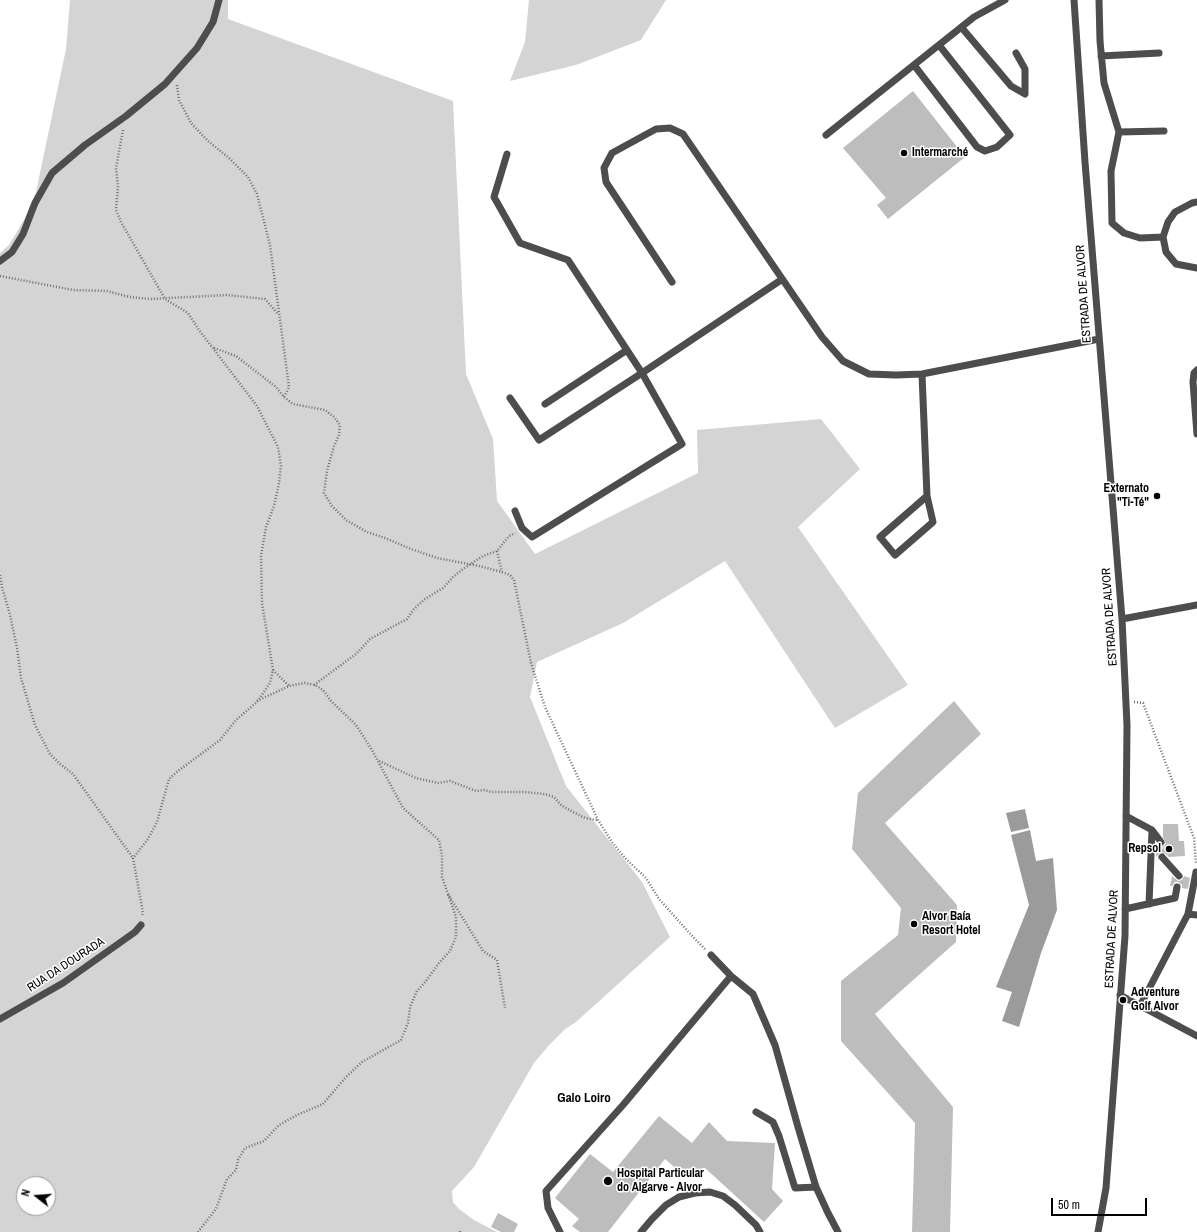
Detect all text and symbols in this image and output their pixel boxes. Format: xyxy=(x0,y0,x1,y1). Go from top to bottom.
place label: Intermarché xyxy=(912,146,968,160)
marker: Intermarché xyxy=(899,148,909,158)
street label: ESTRADA DE ALVOR xyxy=(1073,244,1095,344)
place label: Externato "Ti-Té" xyxy=(1104,482,1149,510)
marker: Externato "Ti-Té" xyxy=(1152,491,1162,501)
street label: ESTRADA DE ALVOR xyxy=(1099,567,1121,667)
place label: Repsol xyxy=(1128,842,1161,856)
marker: Repsol xyxy=(1164,844,1174,854)
street label: ESTRADA DE ALVOR xyxy=(1102,890,1122,988)
place label: Alvor Baía Resort Hotel xyxy=(922,910,980,938)
marker: Alvor Baía Resort Hotel xyxy=(909,919,919,929)
street label: RUA DA DOURADA xyxy=(25,935,107,995)
place label: Adventure Golf Alvor xyxy=(1131,986,1180,1014)
marker: Adventure Golf Alvor xyxy=(1118,995,1128,1005)
district label: Galo Loiro xyxy=(557,1091,611,1107)
place label: Hospital Particular do Algarve - Alvor xyxy=(617,1167,704,1195)
marker: Hospital Particular do Algarve - Alvor xyxy=(602,1175,614,1187)
north arrow xyxy=(16,1176,56,1216)
text: N xyxy=(18,1188,33,1198)
scale bar xyxy=(1053,1190,1149,1216)
text: 50 m xyxy=(1058,1197,1080,1213)

